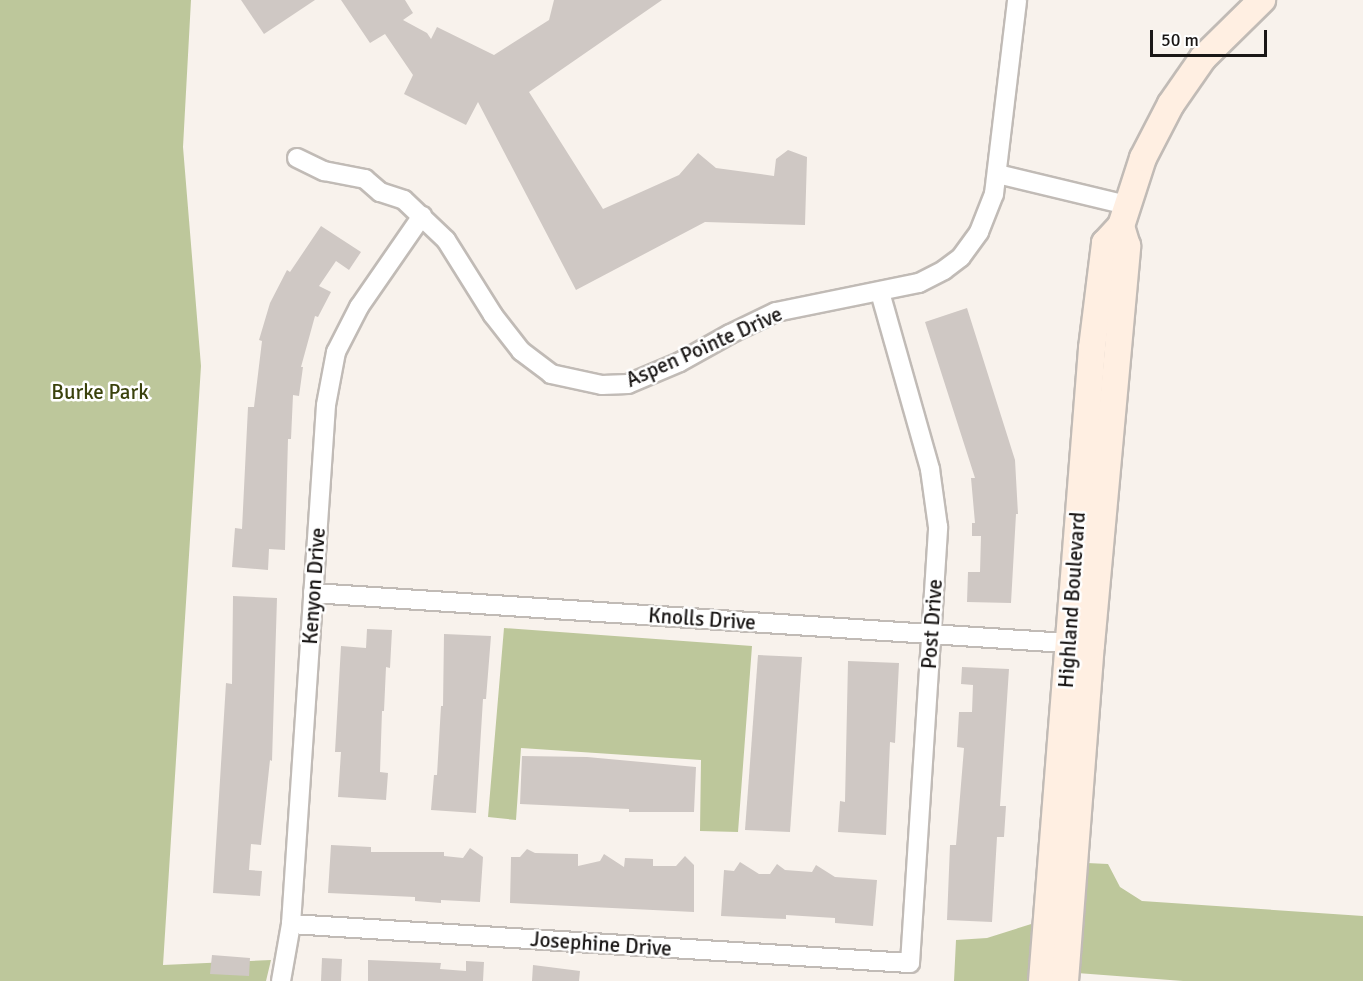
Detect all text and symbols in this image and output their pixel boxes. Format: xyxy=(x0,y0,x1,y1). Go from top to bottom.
scale bar xyxy=(1153,18,1270,56)
text: 50 m xyxy=(1161,29,1199,51)
street label: Aspen Pointe Drive xyxy=(622,301,786,393)
park label: Burke Park xyxy=(51,379,149,405)
street label: Highland Boulevard xyxy=(1053,511,1091,689)
street label: Kenyon Drive xyxy=(297,527,331,645)
street label: Post Drive xyxy=(916,578,948,670)
street label: Knolls Drive xyxy=(647,603,757,635)
street label: Josephine Drive xyxy=(529,926,673,962)

